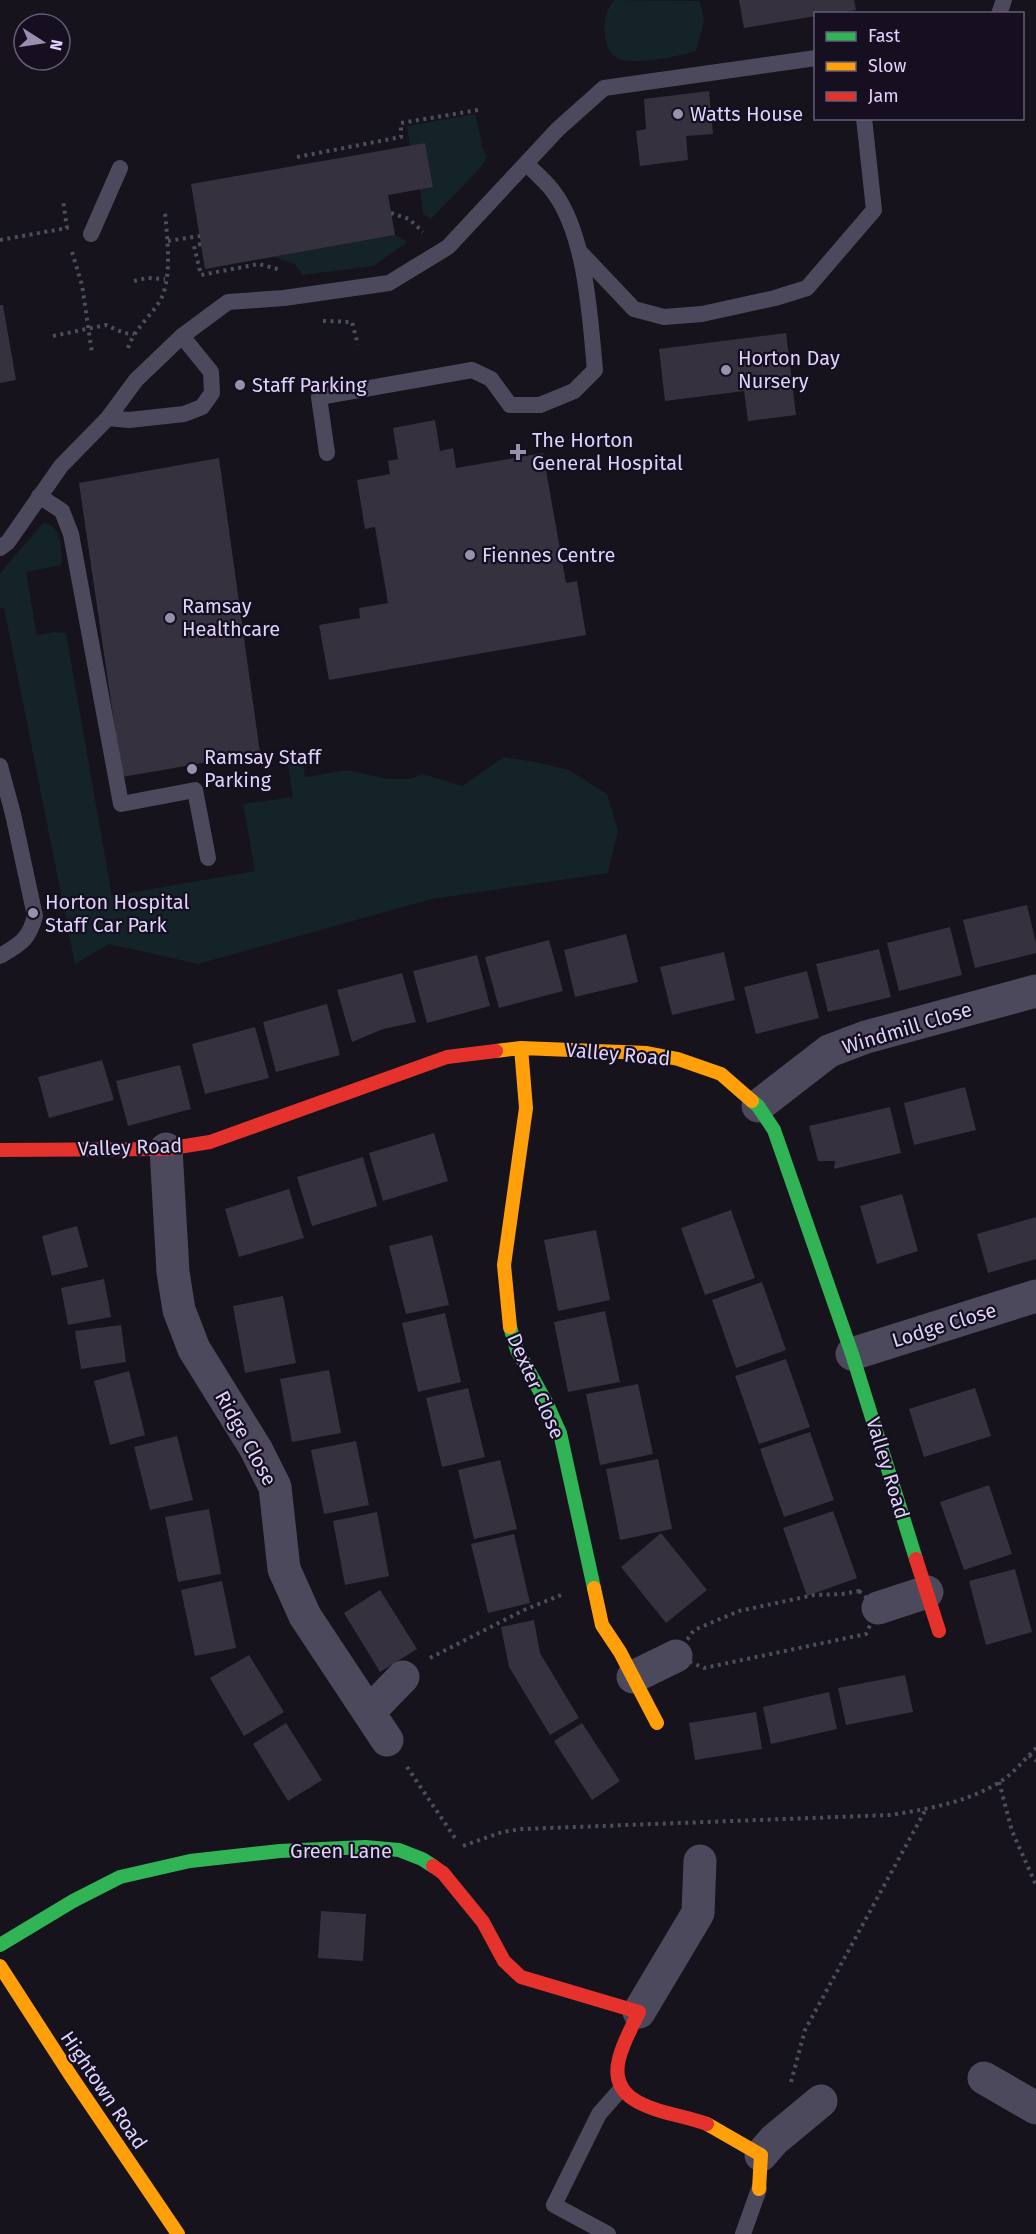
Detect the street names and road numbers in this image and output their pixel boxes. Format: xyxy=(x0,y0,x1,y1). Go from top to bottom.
street label: Windmill Close xyxy=(839,997,975,1059)
street label: Valley Road xyxy=(565,1037,671,1071)
street label: Valley Road xyxy=(77,1133,183,1161)
street label: Lodge Close xyxy=(889,1298,999,1352)
street label: Dexter Close xyxy=(502,1330,570,1442)
street label: Ridge Close xyxy=(210,1386,282,1490)
street label: Valley Road xyxy=(861,1414,915,1522)
street label: Green Lane xyxy=(290,1839,392,1863)
street label: Hightown Road xyxy=(56,2026,152,2154)

